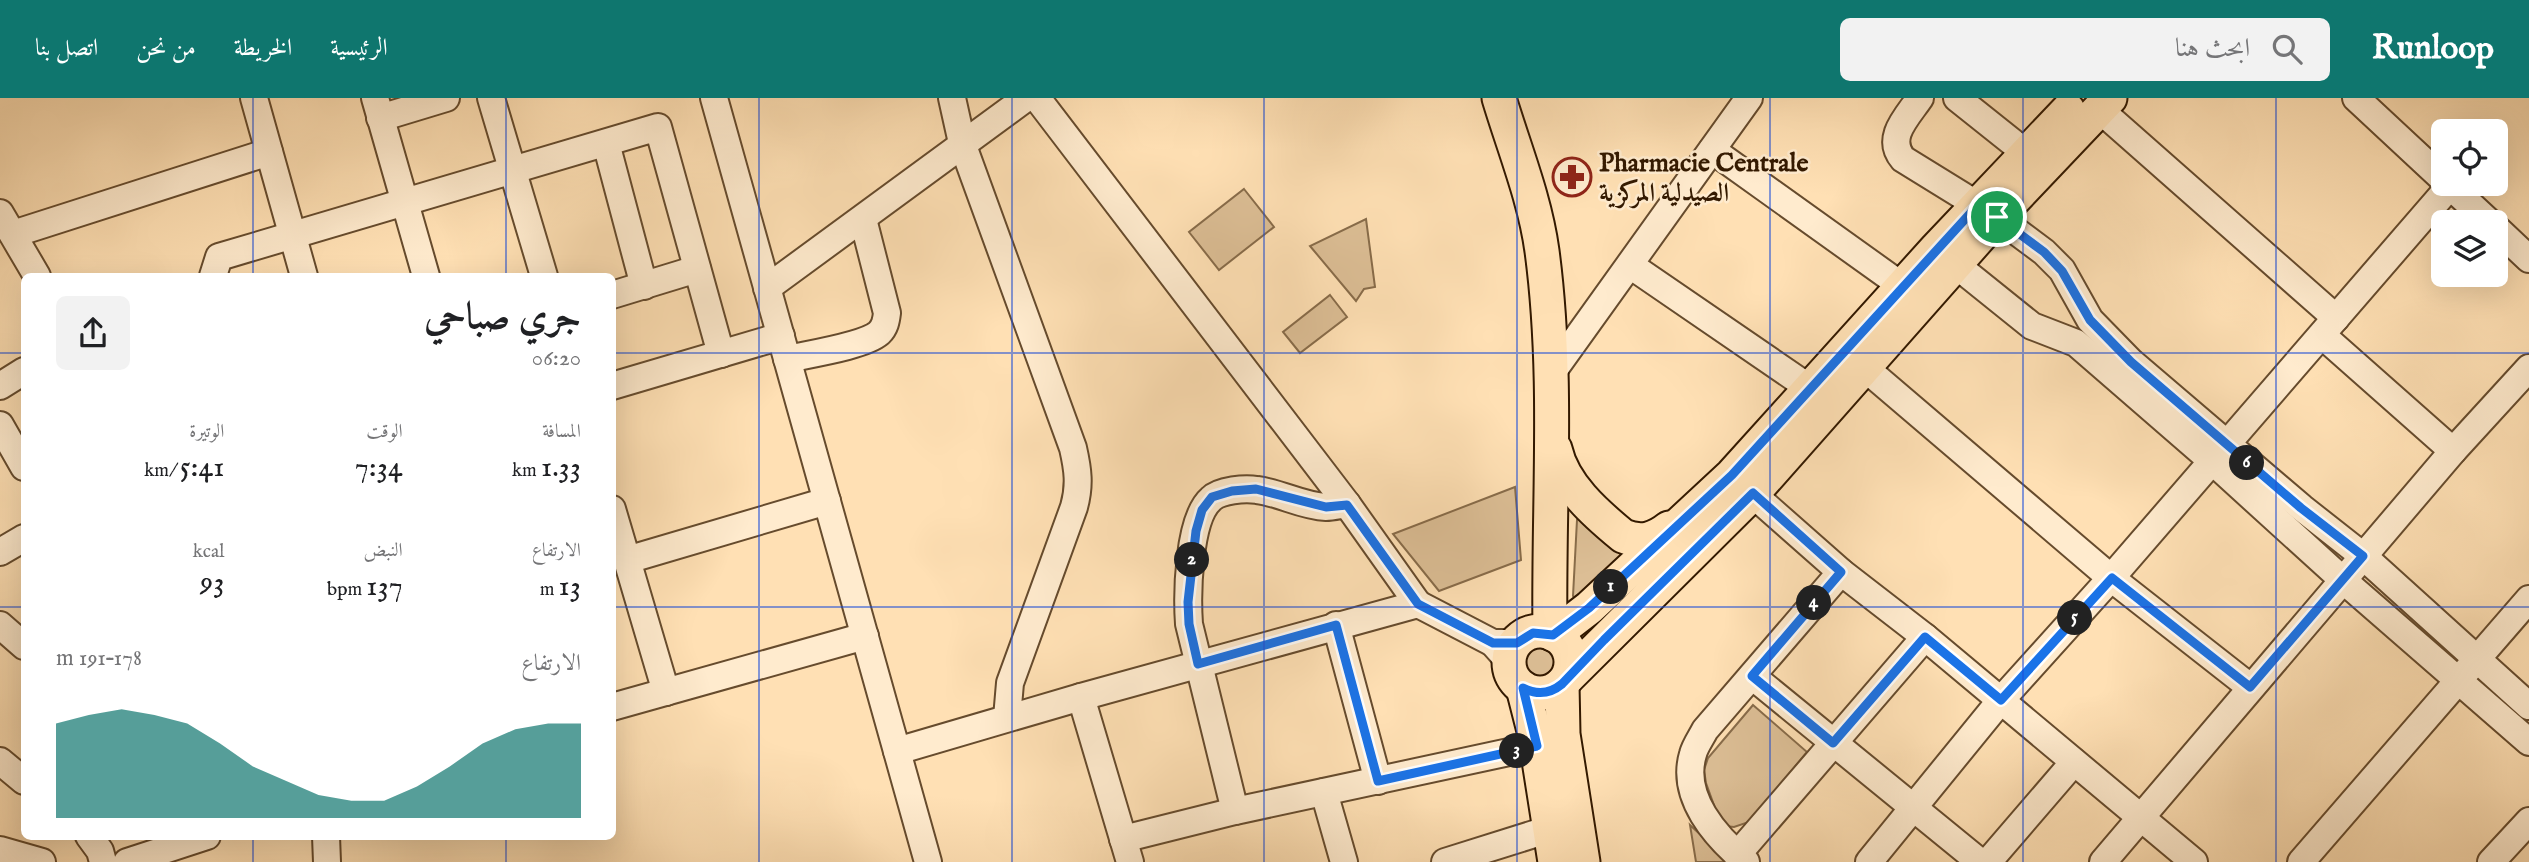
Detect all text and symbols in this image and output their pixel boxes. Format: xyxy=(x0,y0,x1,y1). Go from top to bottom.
search box xyxy=(1840,18,2330,81)
text: Runloop xyxy=(2372,28,2494,70)
icon: search xyxy=(2268,30,2306,68)
text: ابحث هنا xyxy=(2175,32,2250,65)
text: اتصل بنا xyxy=(35,33,98,64)
text: من نحن xyxy=(136,33,196,64)
text: الخريطة xyxy=(234,33,292,64)
text: الرئيسية xyxy=(330,33,388,64)
map controls xyxy=(2431,119,2508,287)
button: locate xyxy=(2431,119,2508,196)
place label: Pharmacie Centrale الصيدلية المركزية xyxy=(1599,147,1809,210)
pharmacy icon: Pharmacie Centrale الصيدلية المركزية xyxy=(1551,156,1593,198)
pin xyxy=(1967,187,2027,247)
icon: arrive xyxy=(1978,198,2016,236)
button: layers xyxy=(2431,210,2508,287)
text: جري صباحي xyxy=(424,294,581,342)
button: share xyxy=(56,296,130,370)
text: 06:20 xyxy=(532,344,581,373)
text: الوتيرة xyxy=(189,420,224,444)
text: الوقت xyxy=(366,420,403,444)
text: المسافة xyxy=(542,420,581,444)
pin: 6 xyxy=(2230,446,2264,480)
text: 5:41 xyxy=(180,449,224,487)
text: 7:34 xyxy=(355,449,403,487)
text: 1.33 xyxy=(541,449,581,487)
text: 6 xyxy=(2242,450,2251,474)
text: /km xyxy=(144,459,180,483)
text: km xyxy=(512,459,541,483)
text: النبض xyxy=(364,539,403,563)
text: الارتفاع xyxy=(532,539,581,563)
text: kcal xyxy=(193,540,224,564)
pin: 2 xyxy=(1174,542,1210,578)
text: 2 xyxy=(1187,547,1196,571)
text: 93 xyxy=(200,564,224,602)
text: 137 xyxy=(366,568,403,606)
text: 13 xyxy=(559,568,581,606)
pin: 1 xyxy=(1594,570,1628,604)
text: 1 xyxy=(1607,574,1614,598)
text: bpm xyxy=(327,578,366,602)
text: m xyxy=(540,578,559,602)
pin: 4 xyxy=(1797,586,1832,620)
text: 4 xyxy=(1809,590,1818,614)
pin: 5 xyxy=(2058,601,2092,636)
text: 5 xyxy=(2071,605,2078,629)
text: 178–191 m xyxy=(56,644,142,673)
text: الارتفاع xyxy=(521,649,581,678)
pin: 3 xyxy=(1500,734,1534,768)
text: 3 xyxy=(1513,738,1520,762)

